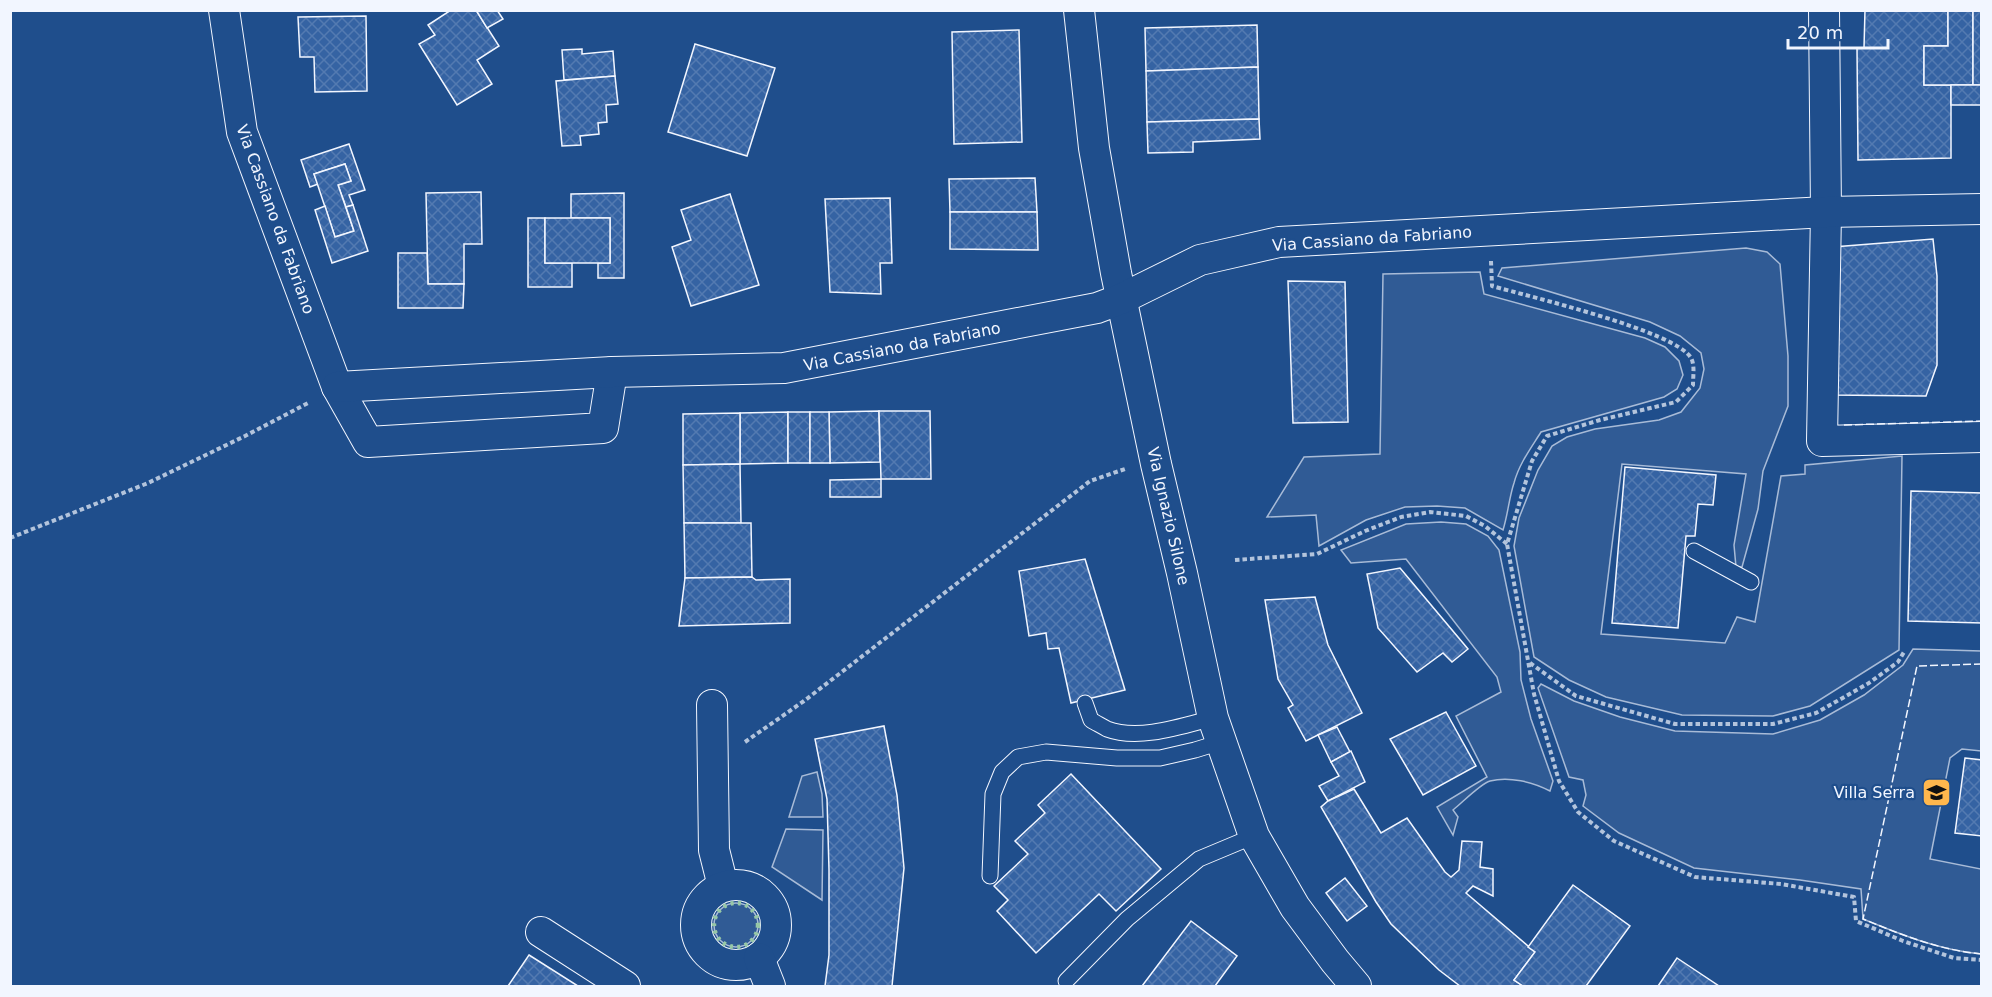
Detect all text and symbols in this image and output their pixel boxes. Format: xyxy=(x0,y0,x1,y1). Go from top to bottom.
scale bar xyxy=(1788,12,1888,50)
text: 20 m xyxy=(1797,22,1843,43)
street label: Via Cassiano da Fabriano xyxy=(232,122,319,317)
street label: Via Cassiano da Fabriano xyxy=(1271,222,1473,255)
street label: Via Cassiano da Fabriano xyxy=(802,318,1002,375)
street label: Via Ignazio Silone xyxy=(1143,445,1194,587)
school or university icon: Villa Serra xyxy=(1920,776,1952,808)
place label: Villa Serra xyxy=(1834,783,1915,802)

